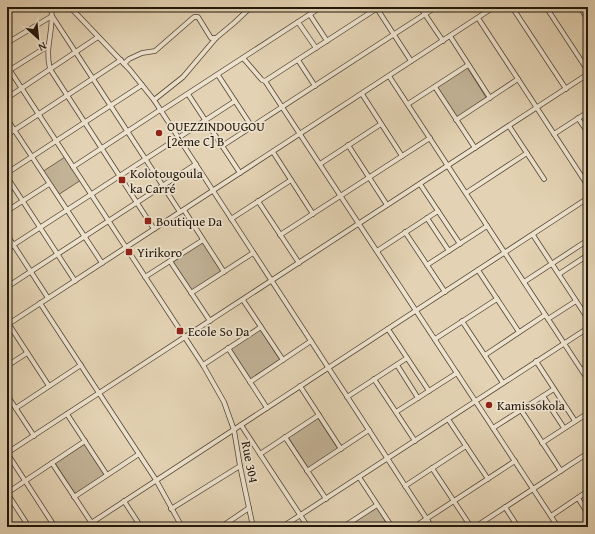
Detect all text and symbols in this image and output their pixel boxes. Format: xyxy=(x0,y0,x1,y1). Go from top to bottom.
north arrow xyxy=(18,18,58,58)
text: N xyxy=(35,38,49,56)
place label: OUEZZINDOUGOU [2ème C] B xyxy=(167,117,265,151)
marker: OUEZZINDOUGOU [2ème C] B xyxy=(154,128,164,138)
place label: Kolotougoula ka Carré xyxy=(130,164,204,198)
marker: Kolotougoula ka Carré xyxy=(117,175,127,185)
place label: Boutique Da xyxy=(156,212,223,231)
marker: Boutique Da xyxy=(143,216,153,226)
place label: Yirikoro xyxy=(137,243,183,262)
marker: Yirikoro xyxy=(124,247,134,257)
place label: Ecole So Da xyxy=(188,322,250,341)
marker: Ecole So Da xyxy=(175,326,185,336)
place label: Kamissokola xyxy=(497,396,566,415)
marker: Kamissokola xyxy=(484,400,494,410)
street label: Rue 304 xyxy=(237,439,263,485)

